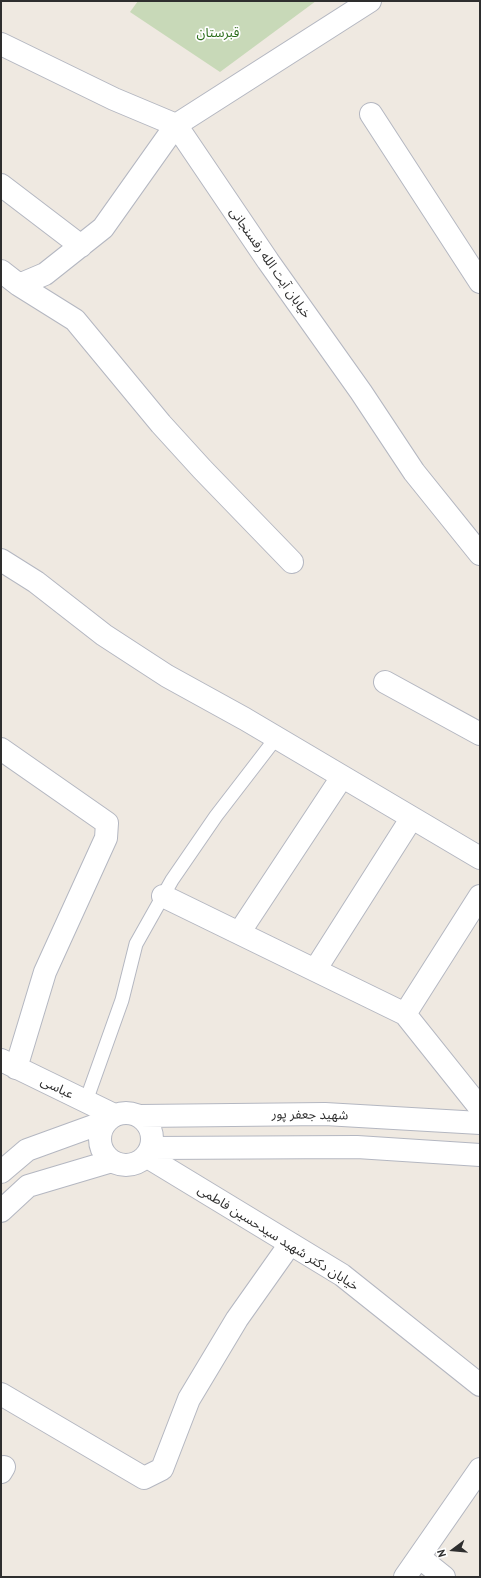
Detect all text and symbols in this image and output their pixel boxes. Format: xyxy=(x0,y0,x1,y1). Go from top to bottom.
park label: قبرستان xyxy=(197,25,239,41)
street label: خیابان آیت الله رفسنجانی xyxy=(226,205,314,321)
street label: عباسی xyxy=(38,1073,76,1103)
street label: شهید جعفر پور xyxy=(272,1107,348,1123)
street label: خیابان دکتر شهید سیدحسین فاطمی xyxy=(195,1182,361,1294)
north arrow xyxy=(433,1530,473,1570)
text: N xyxy=(434,1548,449,1559)

